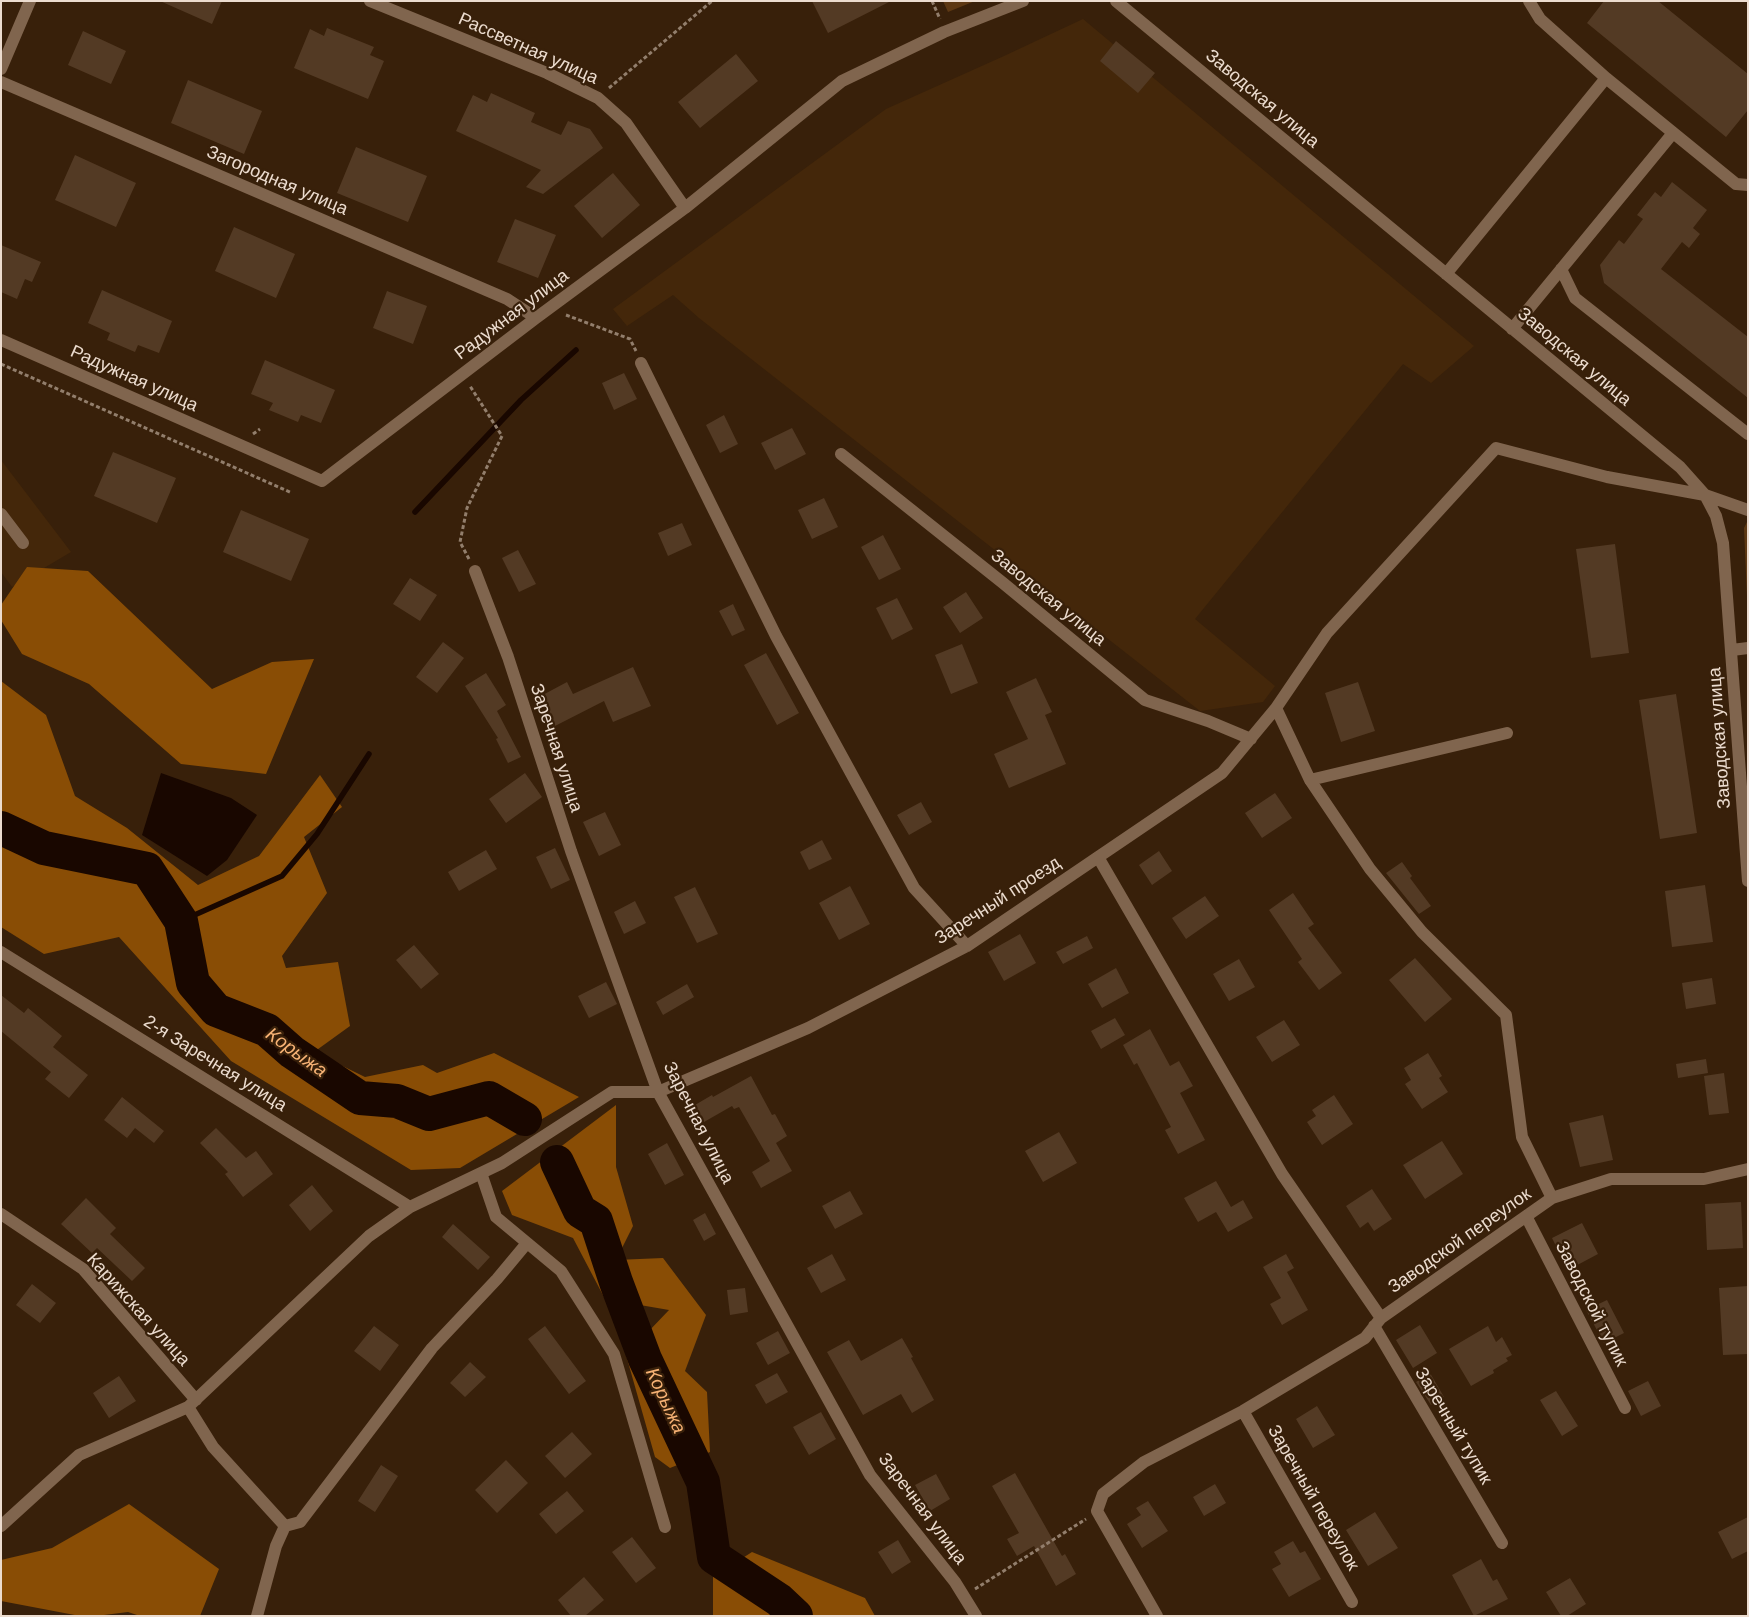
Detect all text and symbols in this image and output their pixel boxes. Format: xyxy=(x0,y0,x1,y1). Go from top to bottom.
street label: Рассветная улица xyxy=(455,9,601,89)
street label: Заводская улица xyxy=(1201,45,1323,153)
street label: Загородная улица xyxy=(203,141,351,221)
street label: Радужная улица xyxy=(451,265,573,365)
street label: Заводская улица xyxy=(1513,303,1635,411)
street label: Радужная улица xyxy=(67,341,201,417)
street label: Заводская улица xyxy=(986,545,1110,651)
street label: Заводская улица xyxy=(1704,666,1736,810)
street label: Заречная улица xyxy=(525,681,587,815)
street label: Заречный проезд xyxy=(931,852,1065,950)
street label: 2-я Заречная улица xyxy=(139,1011,291,1117)
water label: Корыжа xyxy=(261,1023,331,1083)
street label: Заречная улица xyxy=(658,1058,738,1188)
street label: Заводской переулок xyxy=(1384,1184,1536,1298)
street label: Заводской тупик xyxy=(1550,1238,1632,1370)
street label: Карижская улица xyxy=(82,1249,194,1371)
water label: Корыжа xyxy=(640,1364,690,1438)
street label: Заречный тупик xyxy=(1410,1364,1496,1488)
street label: Заречный переулок xyxy=(1263,1421,1363,1575)
street label: Заречная улица xyxy=(873,1449,971,1569)

